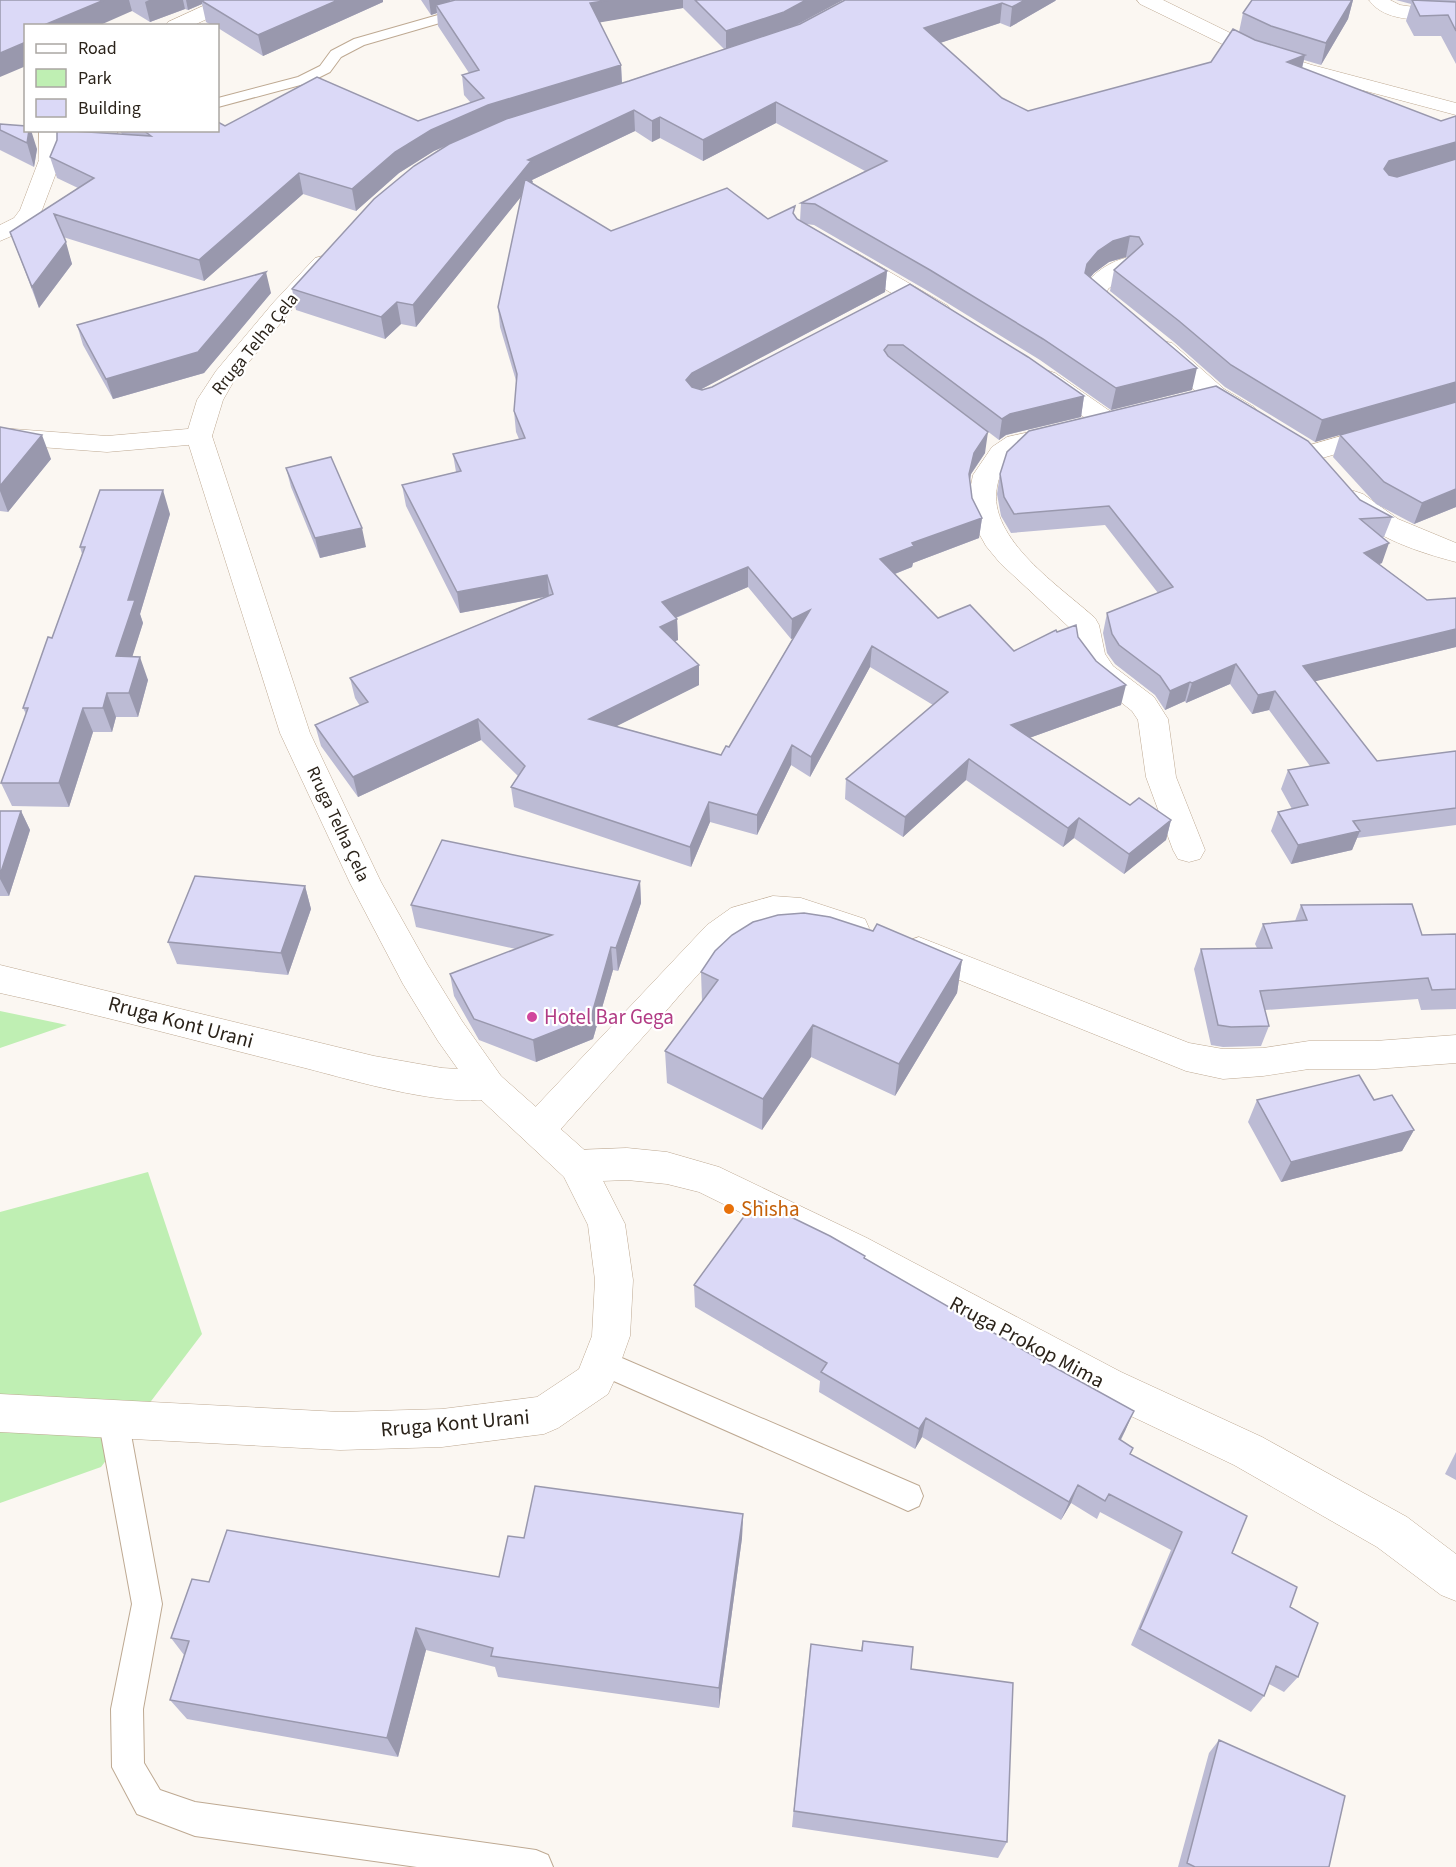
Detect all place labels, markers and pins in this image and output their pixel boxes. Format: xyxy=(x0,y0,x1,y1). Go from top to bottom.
place label: Hotel Bar Gega xyxy=(544,1002,674,1032)
marker: Hotel Bar Gega xyxy=(525,1010,539,1024)
place label: Shisha xyxy=(741,1194,800,1224)
marker: Shisha xyxy=(722,1202,736,1216)

